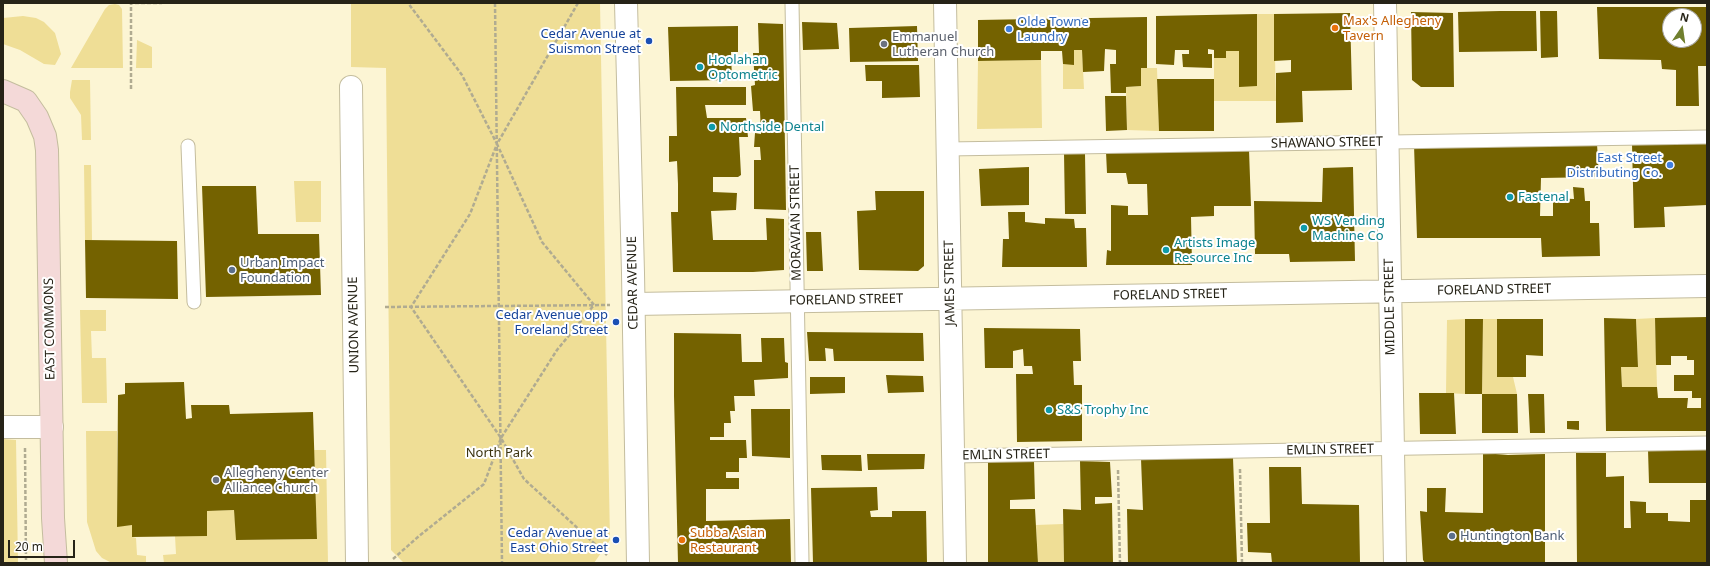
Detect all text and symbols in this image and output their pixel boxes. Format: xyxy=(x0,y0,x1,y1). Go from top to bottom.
north arrow xyxy=(1662,8,1702,48)
text: N xyxy=(1679,8,1691,25)
place label: Max's Allegheny Tavern xyxy=(1343,13,1441,44)
place label: Olde Towne Laundry xyxy=(1017,14,1089,45)
marker: Max's Allegheny Tavern xyxy=(1330,23,1340,33)
marker: Olde Towne Laundry xyxy=(1004,24,1014,34)
place label: Cedar Avenue at Suismon Street xyxy=(540,26,641,57)
place label: Emmanuel Lutheran Church xyxy=(892,29,994,60)
marker: Cedar Avenue at Suismon Street xyxy=(644,36,654,46)
marker: Emmanuel Lutheran Church xyxy=(879,39,889,49)
place label: Hoolahan Optometric xyxy=(708,52,778,83)
marker: Hoolahan Optometric xyxy=(695,62,705,72)
place label: Northside Dental xyxy=(720,119,824,135)
marker: Northside Dental xyxy=(707,122,717,132)
street label: SHAWANO STREET xyxy=(1271,134,1383,152)
place label: East Street Distributing Co. xyxy=(1566,150,1662,181)
marker: East Street Distributing Co. xyxy=(1665,160,1675,170)
street label: MORAVIAN STREET xyxy=(787,165,805,281)
place label: Fastenal xyxy=(1518,189,1569,205)
marker: Fastenal xyxy=(1505,192,1515,202)
place label: WS Vending Machine Co xyxy=(1312,213,1385,244)
marker: WS Vending Machine Co xyxy=(1299,223,1309,233)
place label: Artists Image Resource Inc xyxy=(1174,235,1255,266)
street label: CEDAR AVENUE xyxy=(624,236,642,330)
street label: JAMES STREET xyxy=(941,240,959,326)
marker: Artists Image Resource Inc xyxy=(1161,245,1171,255)
place label: Urban Impact Foundation xyxy=(240,255,324,286)
street label: MIDDLE STREET xyxy=(1381,259,1399,355)
marker: Urban Impact Foundation xyxy=(227,265,237,275)
street label: UNION AVENUE xyxy=(345,277,363,373)
street label: EAST COMMONS xyxy=(41,278,59,380)
street label: FORELAND STREET xyxy=(1437,281,1551,299)
street label: FORELAND STREET xyxy=(1113,286,1227,304)
street label: FORELAND STREET xyxy=(789,291,903,309)
place label: Cedar Avenue opp Foreland Street xyxy=(496,307,608,338)
marker: Cedar Avenue opp Foreland Street xyxy=(611,317,621,327)
place label: S&S Trophy Inc xyxy=(1057,402,1148,418)
marker: S&S Trophy Inc xyxy=(1044,405,1054,415)
street label: EMLIN STREET xyxy=(1286,441,1374,459)
park label: North Park xyxy=(466,445,532,461)
street label: EMLIN STREET xyxy=(962,446,1050,464)
place label: Allegheny Center Alliance Church xyxy=(224,465,329,496)
marker: Allegheny Center Alliance Church xyxy=(211,475,221,485)
place label: Cedar Avenue at East Ohio Street xyxy=(507,525,608,556)
place label: Subba Asian Restaurant xyxy=(690,525,765,556)
place label: Huntington Bank xyxy=(1460,528,1564,544)
marker: Huntington Bank xyxy=(1447,531,1457,541)
scale bar xyxy=(10,532,77,558)
marker: Cedar Avenue at East Ohio Street xyxy=(611,535,621,545)
marker: Subba Asian Restaurant xyxy=(677,535,687,545)
text: 20 m xyxy=(15,538,43,555)

